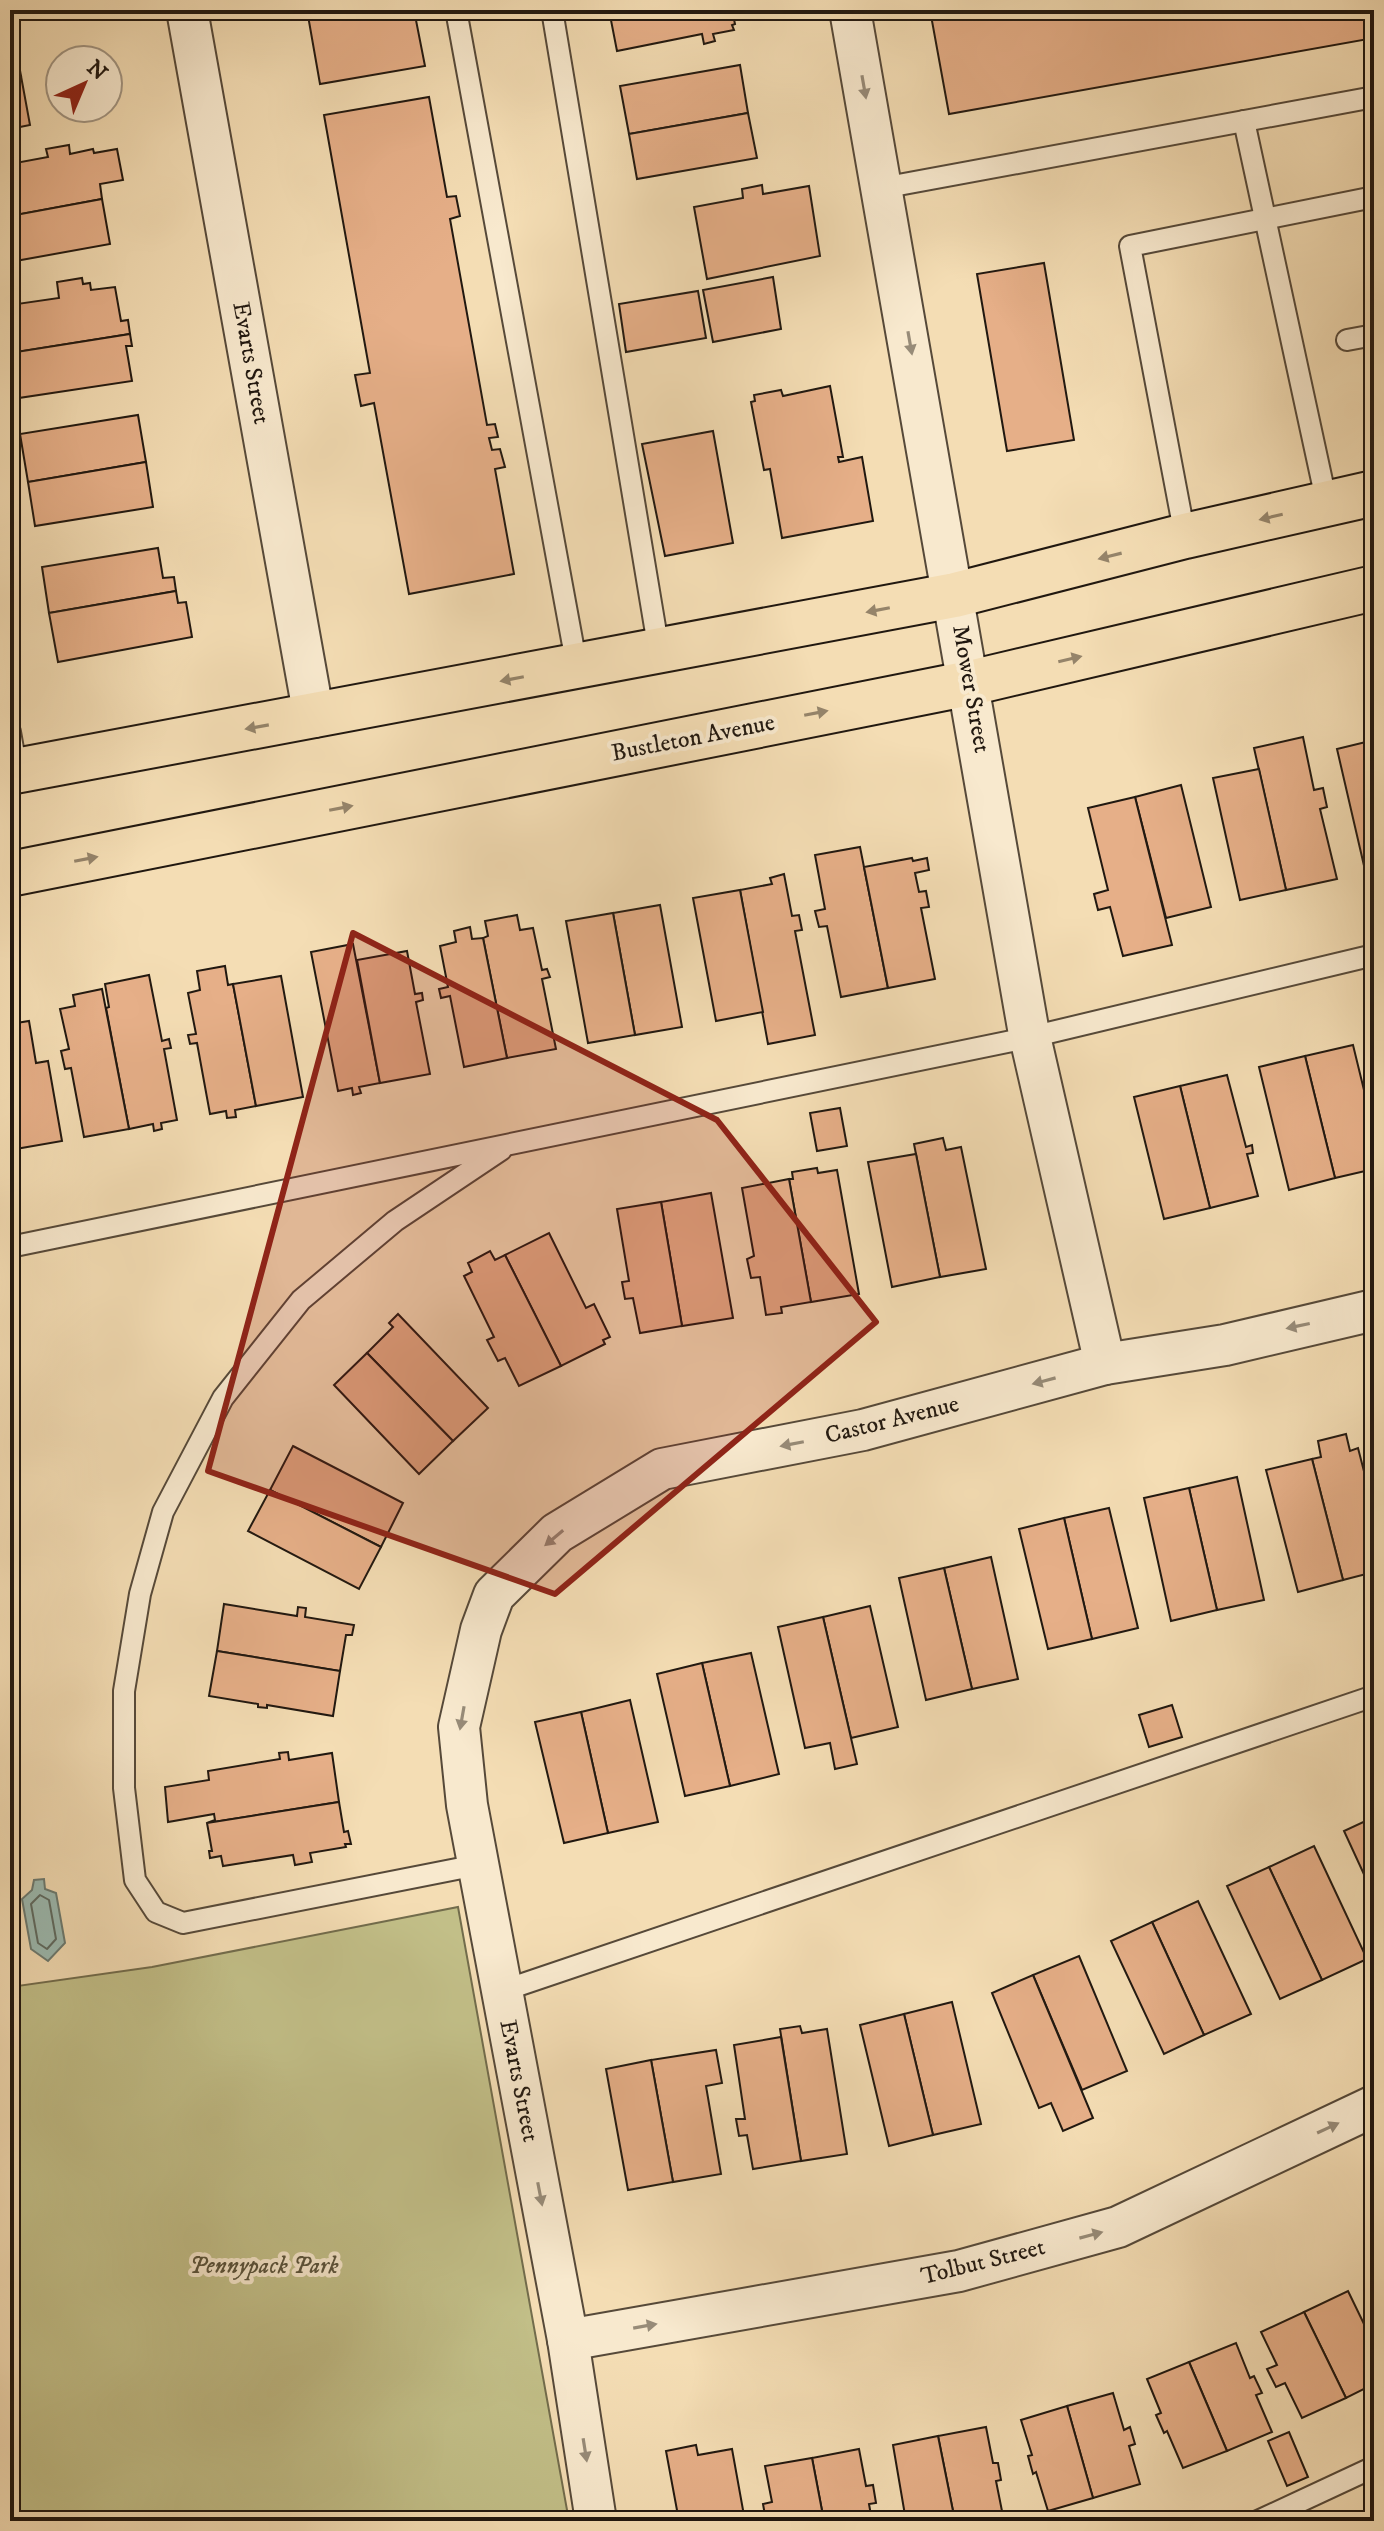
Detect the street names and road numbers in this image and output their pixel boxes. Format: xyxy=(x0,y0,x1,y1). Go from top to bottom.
street label: Evarts Street xyxy=(225,299,277,427)
street label: Mower Street xyxy=(945,623,997,756)
street label: Bustleton Avenue xyxy=(609,707,777,769)
street label: Castor Avenue xyxy=(822,1389,962,1451)
street label: Evarts Street xyxy=(492,2017,546,2145)
street label: Tolbut Street xyxy=(918,2232,1048,2292)

